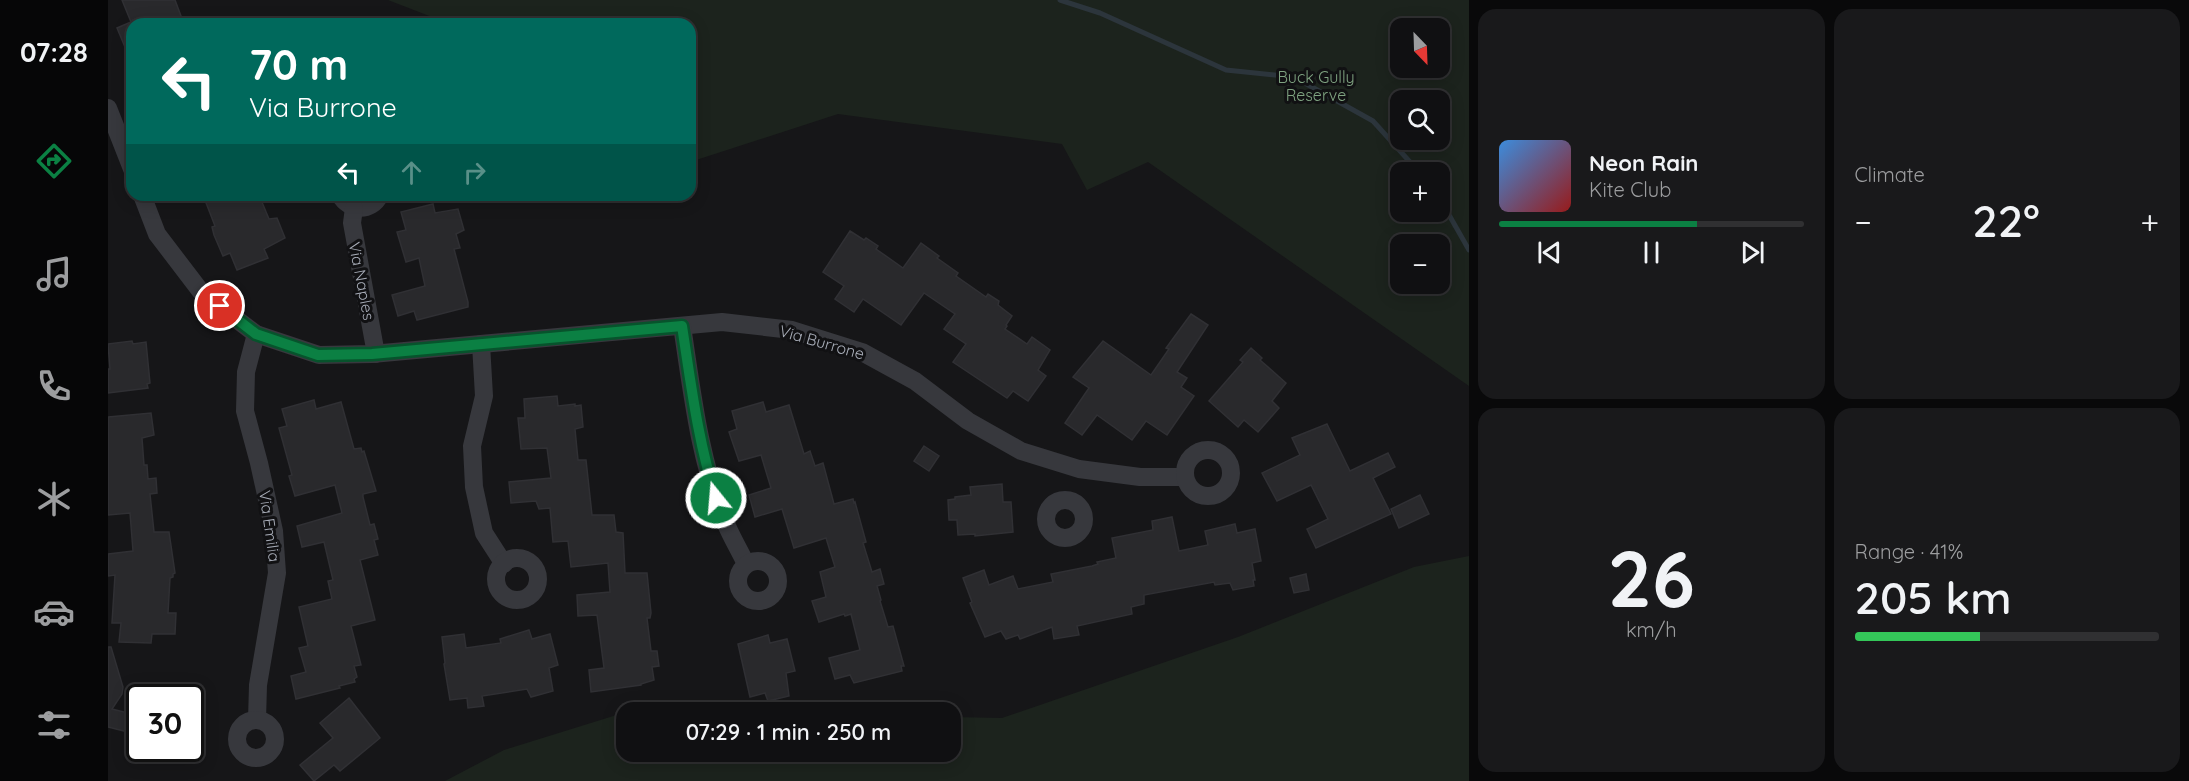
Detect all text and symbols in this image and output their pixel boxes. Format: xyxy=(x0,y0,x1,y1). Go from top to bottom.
north arrow xyxy=(1390,18,1450,78)
map controls xyxy=(1390,18,1450,294)
text: 07:28 xyxy=(20,35,88,69)
text: 70 m xyxy=(249,38,348,91)
icon: left xyxy=(150,42,228,120)
park label: Buck Gully Reserve xyxy=(1277,67,1355,105)
text: Via Burrone xyxy=(249,90,397,124)
button: search xyxy=(1390,90,1450,150)
icon: directions xyxy=(33,140,75,182)
text: Neon Rain xyxy=(1589,149,1698,177)
icon: left xyxy=(332,156,365,189)
icon: ahead xyxy=(395,156,428,189)
icon: right xyxy=(458,156,491,189)
button: + xyxy=(1390,162,1450,222)
text: Climate xyxy=(1855,162,1925,187)
text: Kite Club xyxy=(1589,177,1671,202)
text: 22° xyxy=(1972,192,2040,248)
text: − xyxy=(1855,201,1872,242)
text: + xyxy=(2140,201,2159,242)
button: − xyxy=(1390,234,1450,294)
icon: previous xyxy=(1533,236,1566,269)
icon: pause xyxy=(1635,236,1668,269)
icon: next xyxy=(1736,236,1769,269)
street label: Via Naples xyxy=(345,240,379,322)
icon: music xyxy=(33,253,75,295)
pin xyxy=(194,280,245,331)
icon: arrive xyxy=(203,289,236,322)
street label: Via Burrone xyxy=(777,320,867,364)
icon: phone xyxy=(33,365,75,407)
position arrow xyxy=(684,466,748,530)
icon: climate xyxy=(33,478,75,520)
street label: Via Emilia xyxy=(255,489,285,563)
text: 26 xyxy=(1607,529,1695,627)
text: Range · 41% xyxy=(1855,539,1963,564)
text: 205 km xyxy=(1855,569,2012,625)
icon: car xyxy=(33,591,75,633)
text: km/h xyxy=(1626,617,1677,642)
speed limit sign: 30 xyxy=(126,684,204,762)
icon: filters xyxy=(33,704,75,746)
text: 07:29 · 1 min · 250 m xyxy=(686,718,891,746)

